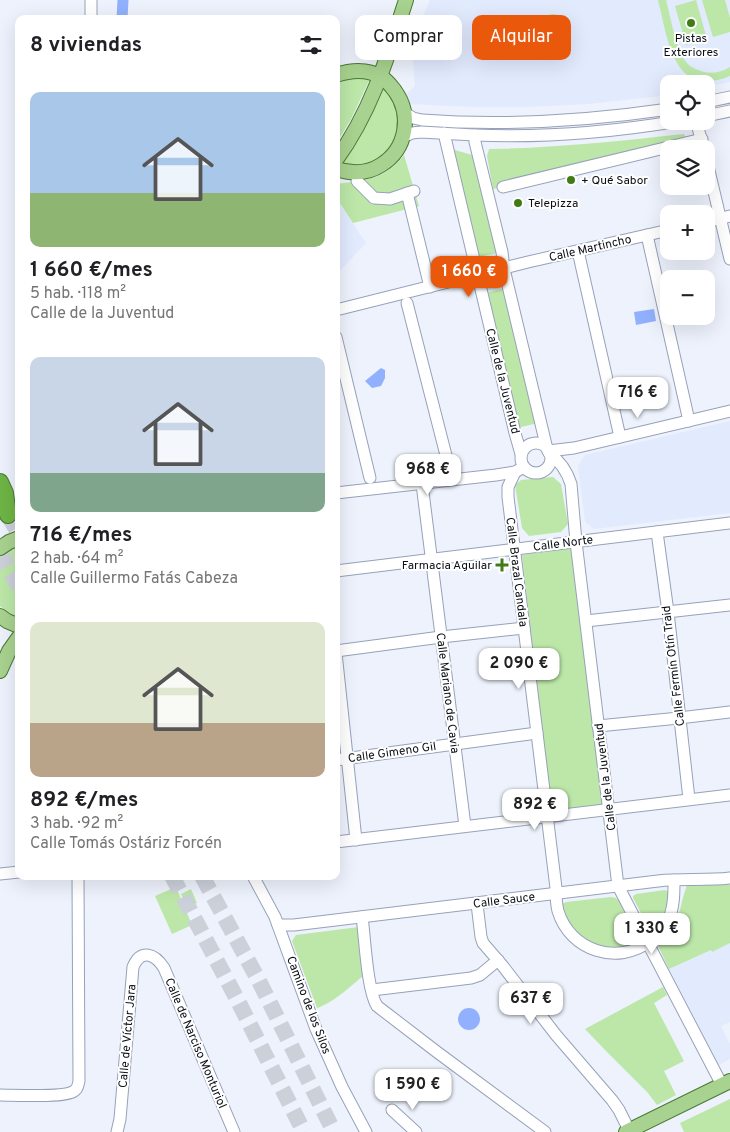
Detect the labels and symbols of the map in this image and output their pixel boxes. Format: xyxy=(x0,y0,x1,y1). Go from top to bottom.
marker: Pistas Exteriores xyxy=(685,17,697,29)
place label: Pistas Exteriores xyxy=(664,31,718,61)
place label: + Qué Sabor xyxy=(581,173,648,189)
marker: + Qué Sabor xyxy=(565,174,577,186)
place label: Telepizza xyxy=(528,196,578,212)
marker: Telepizza xyxy=(512,197,524,209)
street label: Calle Martincho xyxy=(547,232,633,266)
pin: 1 660 € xyxy=(423,256,515,298)
street label: Calle de la Juventud xyxy=(481,327,523,436)
pin: 716 € xyxy=(603,376,673,419)
pin: 968 € xyxy=(393,454,463,496)
street label: Calle Brazal Candala xyxy=(501,516,531,628)
street label: Calle Norte xyxy=(532,532,594,556)
place label: Farmacia Aguilar xyxy=(402,558,492,574)
marker: Farmacia Aguilar xyxy=(496,559,508,571)
street label: Calle Fermín Otín Traid xyxy=(659,605,689,727)
street label: Calle Mariano de Cavia xyxy=(432,632,462,754)
pin: 2 090 € xyxy=(473,648,565,690)
street label: Calle de la Juventud xyxy=(591,722,621,832)
street label: Calle Gimeno Gil xyxy=(347,739,437,767)
pin: 892 € xyxy=(500,788,570,831)
street label: Calle Sauce xyxy=(472,889,536,913)
pin: 1 330 € xyxy=(606,912,698,955)
street label: Camino de los Silos xyxy=(282,954,334,1057)
street label: Calle de Narciso Monturiol xyxy=(160,976,230,1111)
pin: 637 € xyxy=(496,982,566,1025)
street label: Calle de Víctor Jara xyxy=(115,983,141,1089)
pin: 1 590 € xyxy=(367,1068,459,1111)

